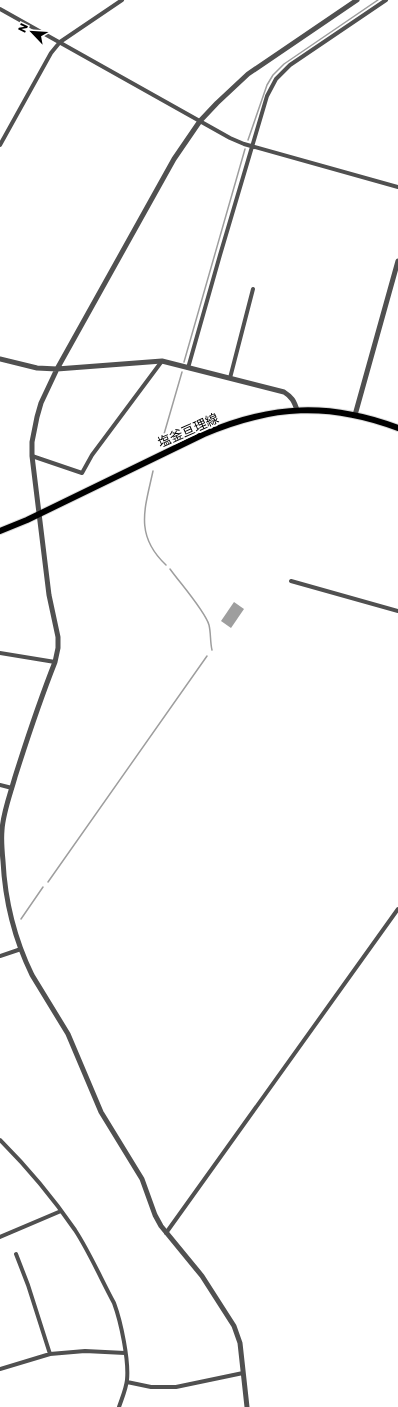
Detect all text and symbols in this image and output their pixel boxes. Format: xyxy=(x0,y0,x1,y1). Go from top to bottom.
north arrow xyxy=(12,12,52,52)
text: N xyxy=(14,21,32,35)
street label: 塩釜亘理線 xyxy=(155,409,222,452)

